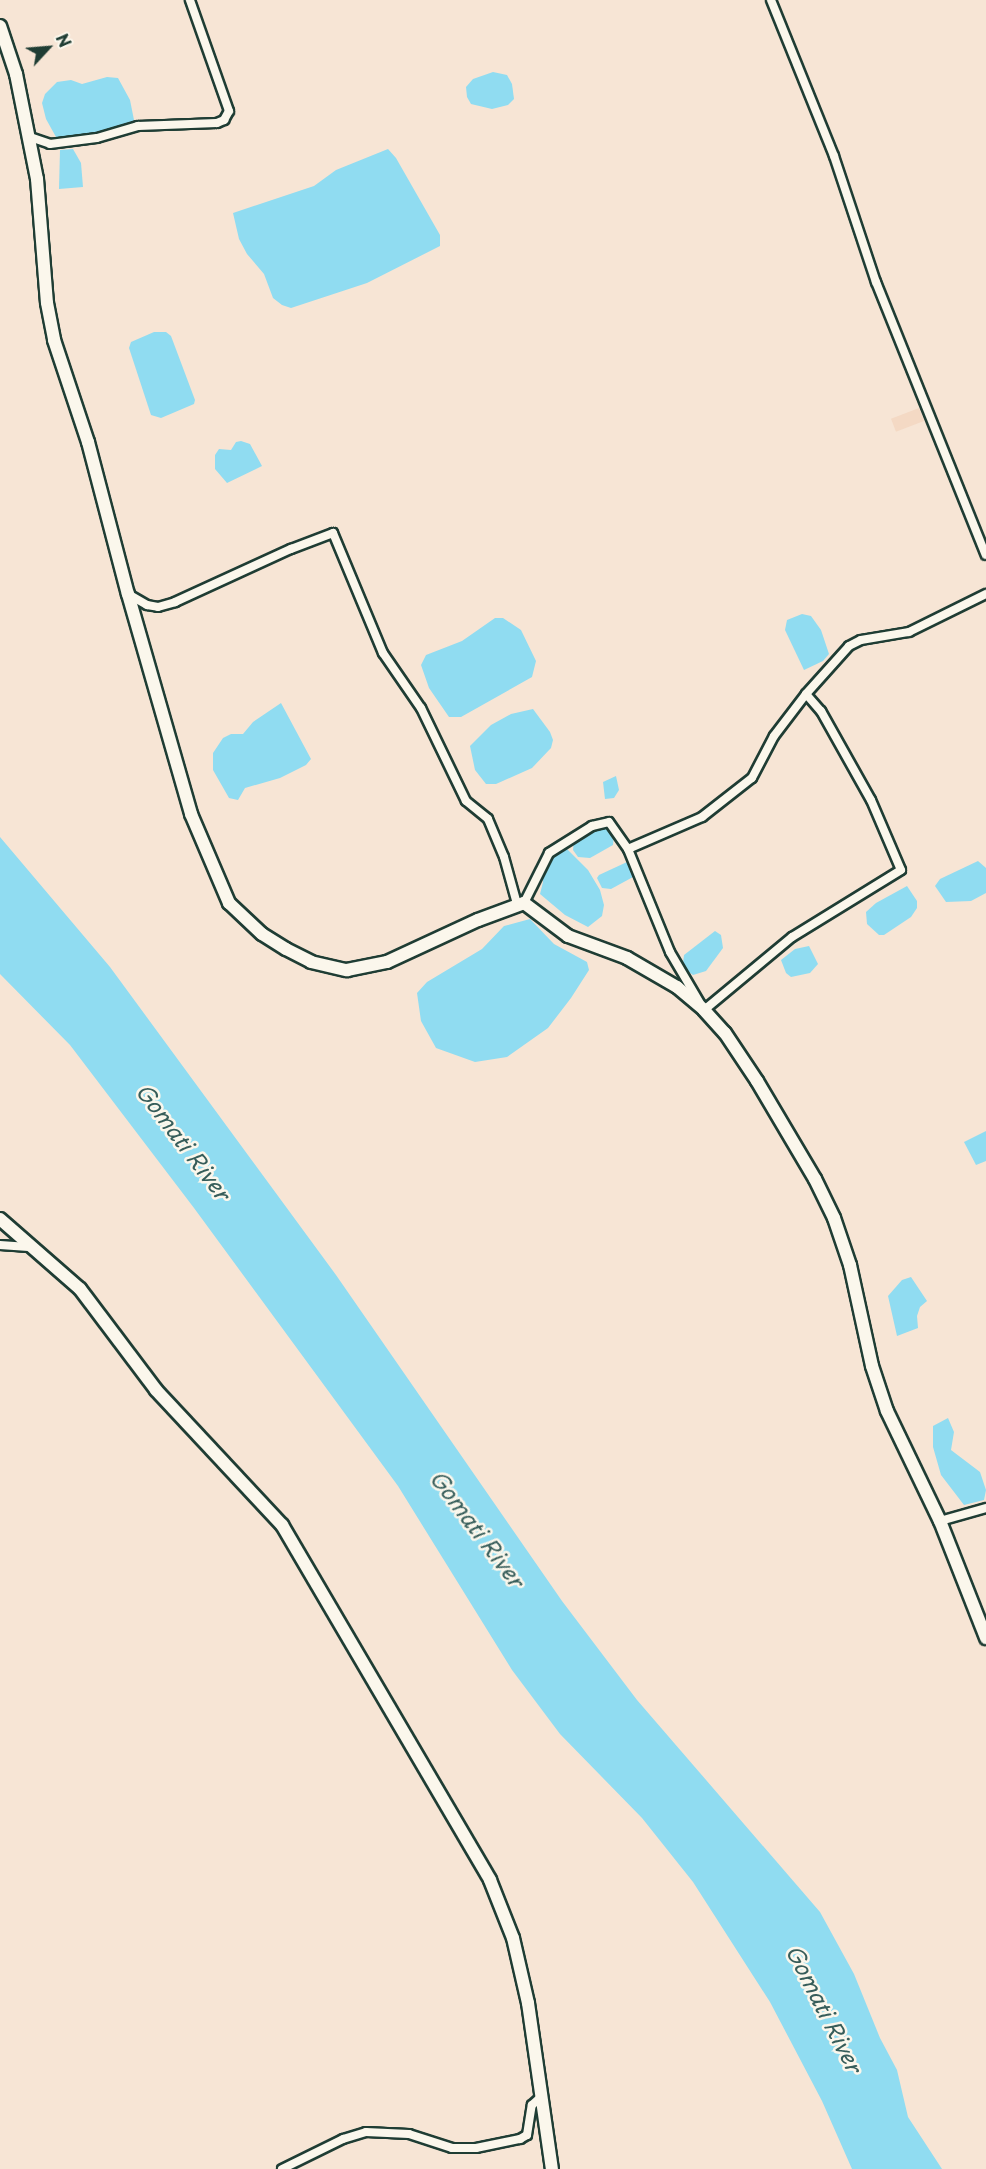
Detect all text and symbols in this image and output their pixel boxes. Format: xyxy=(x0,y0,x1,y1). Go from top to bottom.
north arrow xyxy=(18,18,78,78)
text: N xyxy=(51,29,78,51)
water label: Gomati River xyxy=(131,1077,237,1205)
water label: Gomati River xyxy=(425,1464,531,1592)
water label: Gomati River xyxy=(781,1940,869,2076)

